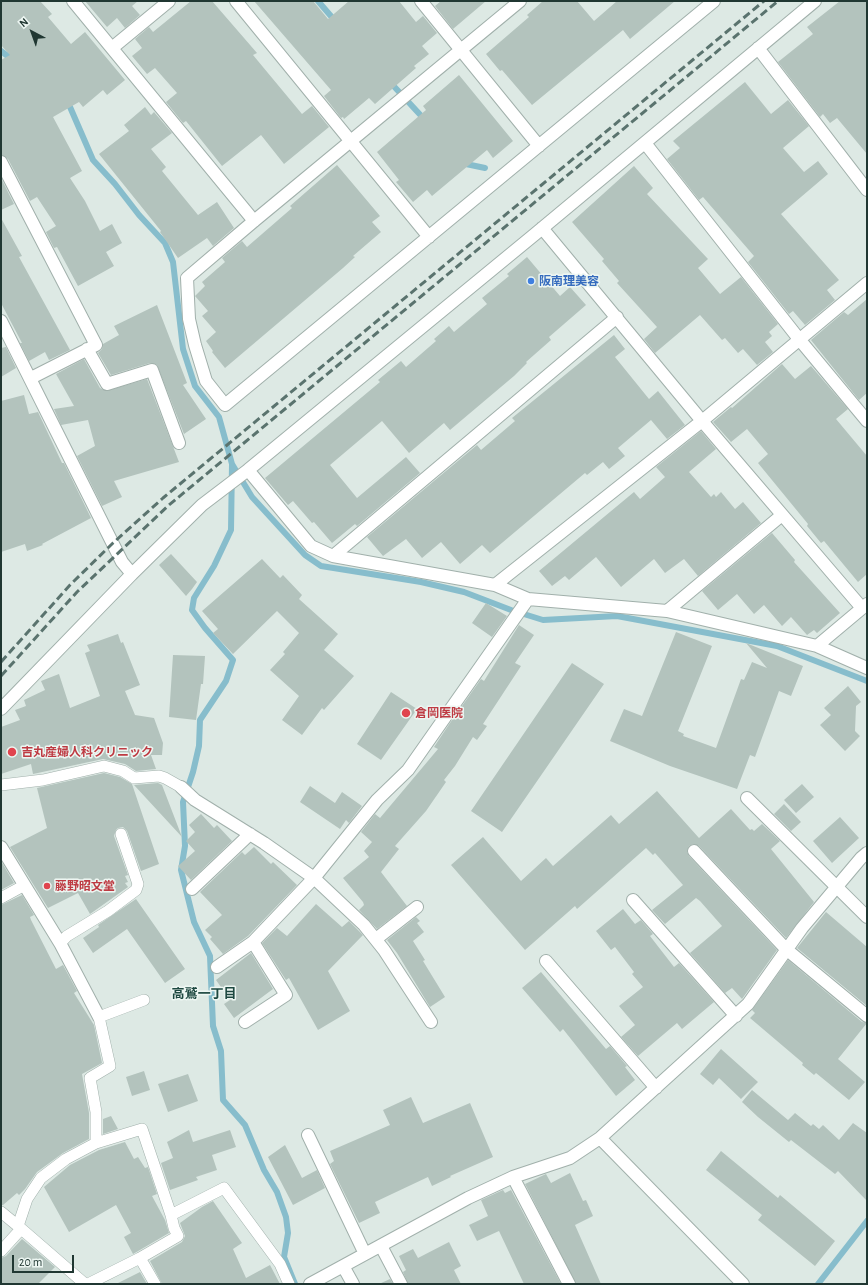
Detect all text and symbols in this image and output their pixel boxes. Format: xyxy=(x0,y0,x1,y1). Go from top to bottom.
north arrow xyxy=(12,12,52,52)
text: N xyxy=(17,16,30,29)
place label: 阪南理美容 xyxy=(539,274,599,288)
marker: 阪南理美容 xyxy=(526,276,536,286)
place label: 倉岡医院 xyxy=(415,706,463,720)
marker: 倉岡医院 xyxy=(400,707,412,719)
place label: 吉丸産婦人科クリニック xyxy=(21,745,153,759)
marker: 吉丸産婦人科クリニック xyxy=(6,746,18,758)
place label: 藤野昭文堂 xyxy=(55,879,115,893)
marker: 藤野昭文堂 xyxy=(42,881,52,891)
district label: 高鷲一丁目 xyxy=(172,986,236,1002)
scale bar xyxy=(14,1247,76,1273)
text: 20 m xyxy=(19,1256,42,1268)

